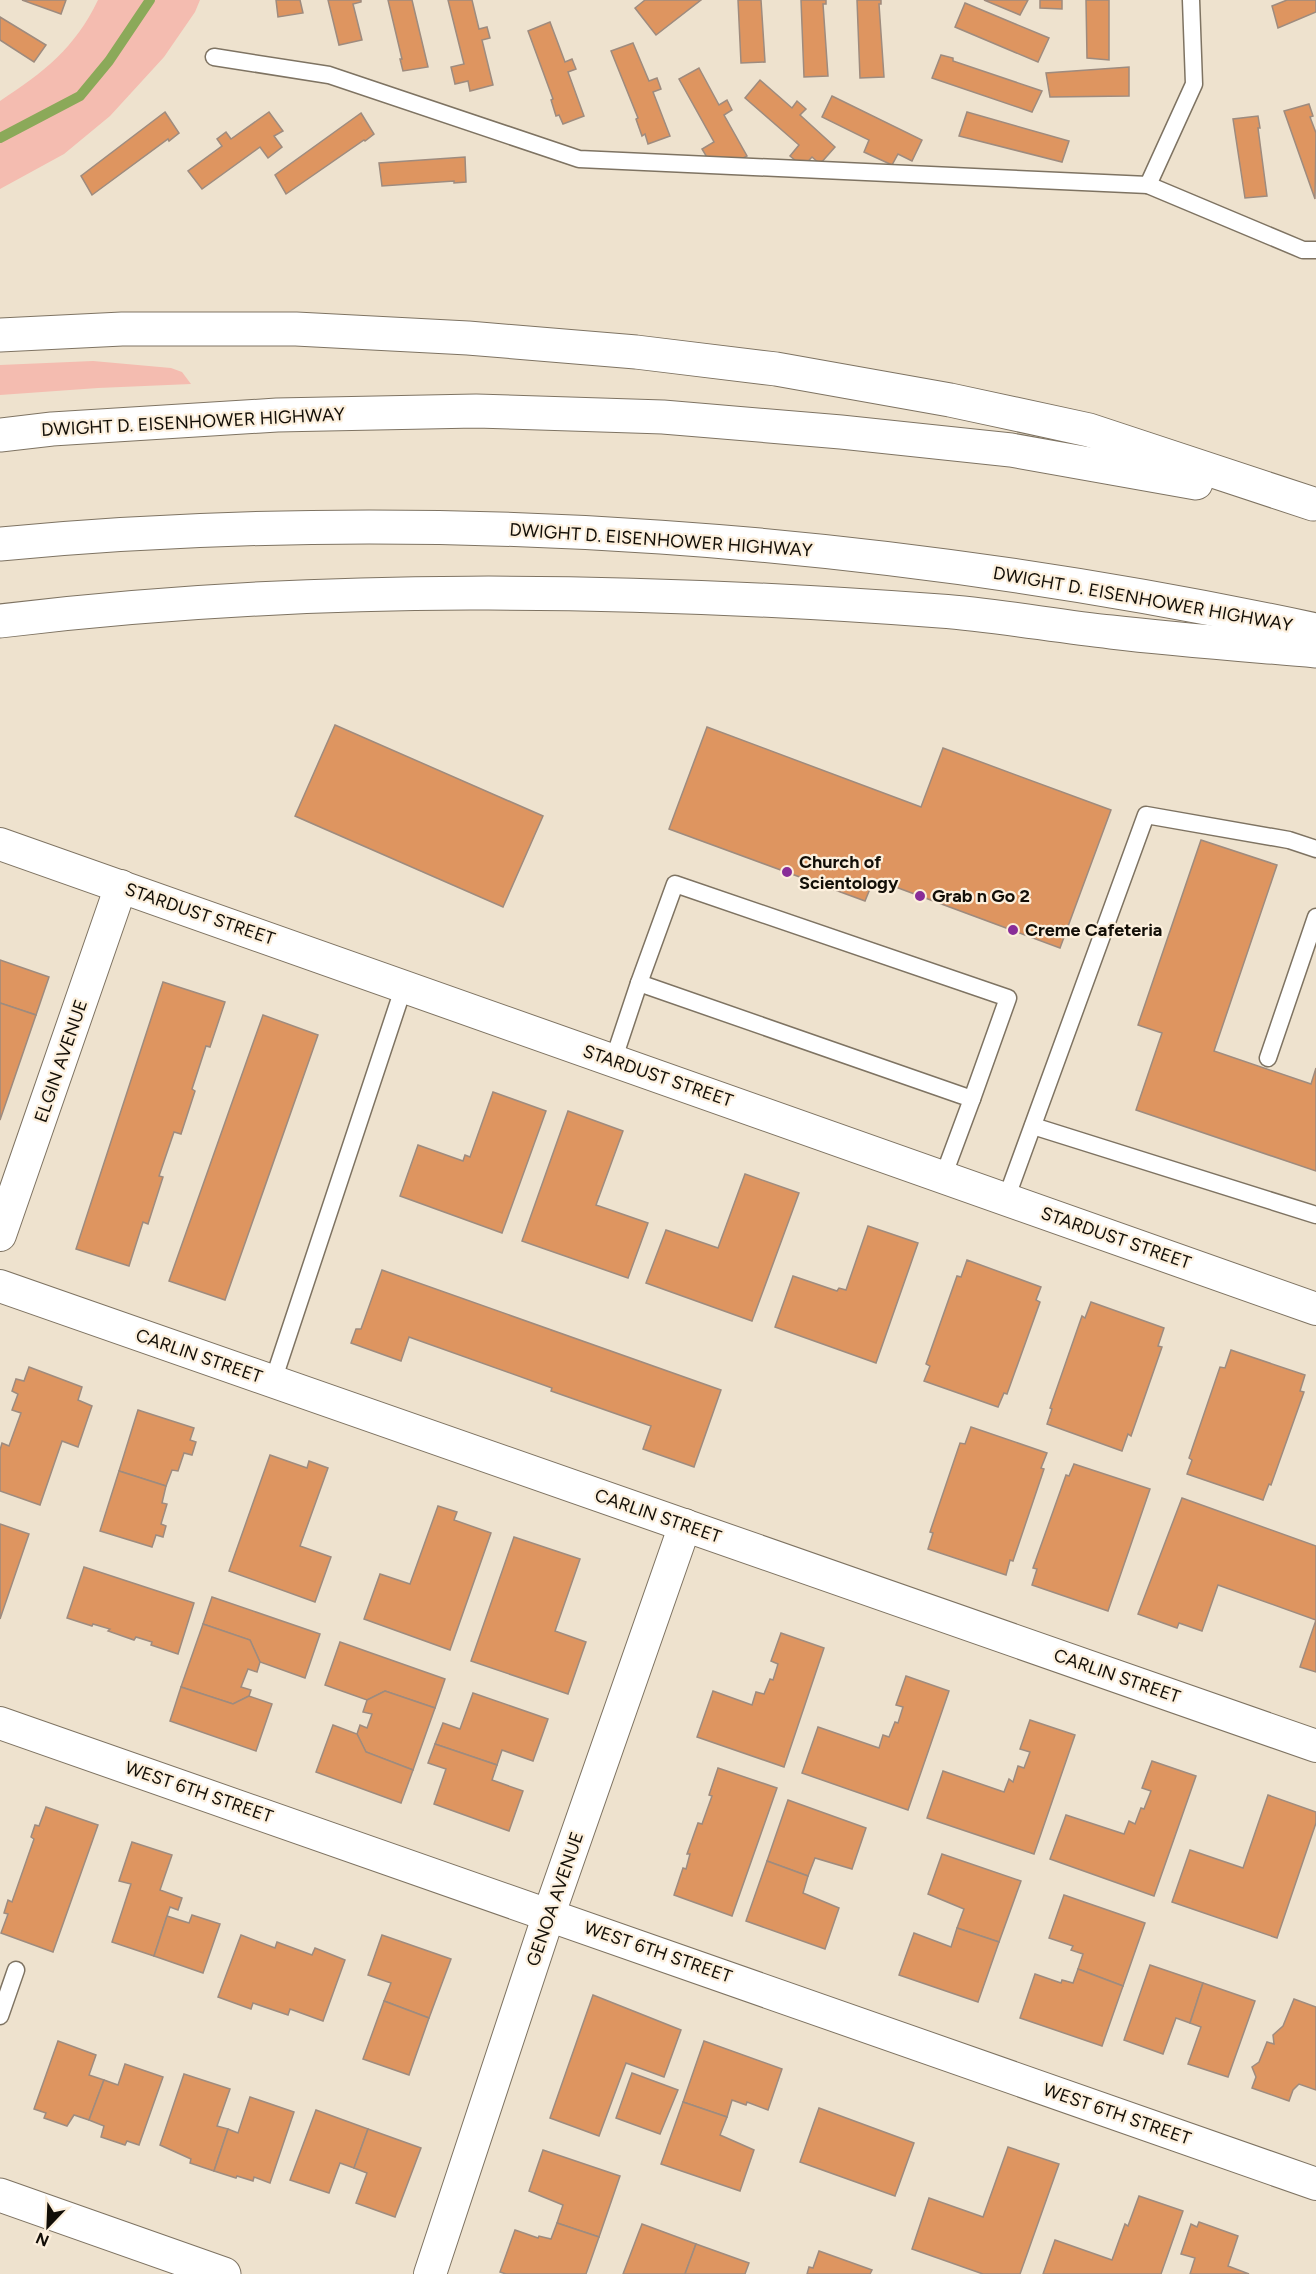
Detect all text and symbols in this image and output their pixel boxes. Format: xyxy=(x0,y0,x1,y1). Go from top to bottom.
street label: DWIGHT D. EISENHOWER HIGHWAY xyxy=(41,403,345,441)
street label: DWIGHT D. EISENHOWER HIGHWAY xyxy=(509,518,813,562)
street label: DWIGHT D. EISENHOWER HIGHWAY xyxy=(991,562,1295,636)
place label: Church of Scientology xyxy=(799,851,899,894)
marker: Church of Scientology xyxy=(780,865,794,879)
street label: STARDUST STREET xyxy=(122,878,278,950)
place label: Grab n Go 2 xyxy=(932,885,1030,907)
marker: Grab n Go 2 xyxy=(913,889,927,903)
place label: Creme Cafeteria xyxy=(1025,919,1162,941)
marker: Creme Cafeteria xyxy=(1006,923,1020,937)
street label: ELGIN AVENUE xyxy=(30,997,92,1125)
street label: STARDUST STREET xyxy=(580,1040,736,1112)
street label: STARDUST STREET xyxy=(1038,1202,1194,1274)
street label: CARLIN STREET xyxy=(133,1324,265,1388)
street label: CARLIN STREET xyxy=(592,1484,724,1548)
street label: CARLIN STREET xyxy=(1051,1644,1183,1708)
street label: WEST 6TH STREET xyxy=(122,1756,276,1828)
street label: GENOA AVENUE xyxy=(522,1829,588,1969)
street label: WEST 6TH STREET xyxy=(581,1916,735,1988)
street label: WEST 6TH STREET xyxy=(1040,2078,1194,2150)
north arrow xyxy=(18,2196,78,2256)
text: N xyxy=(33,2228,52,2251)

